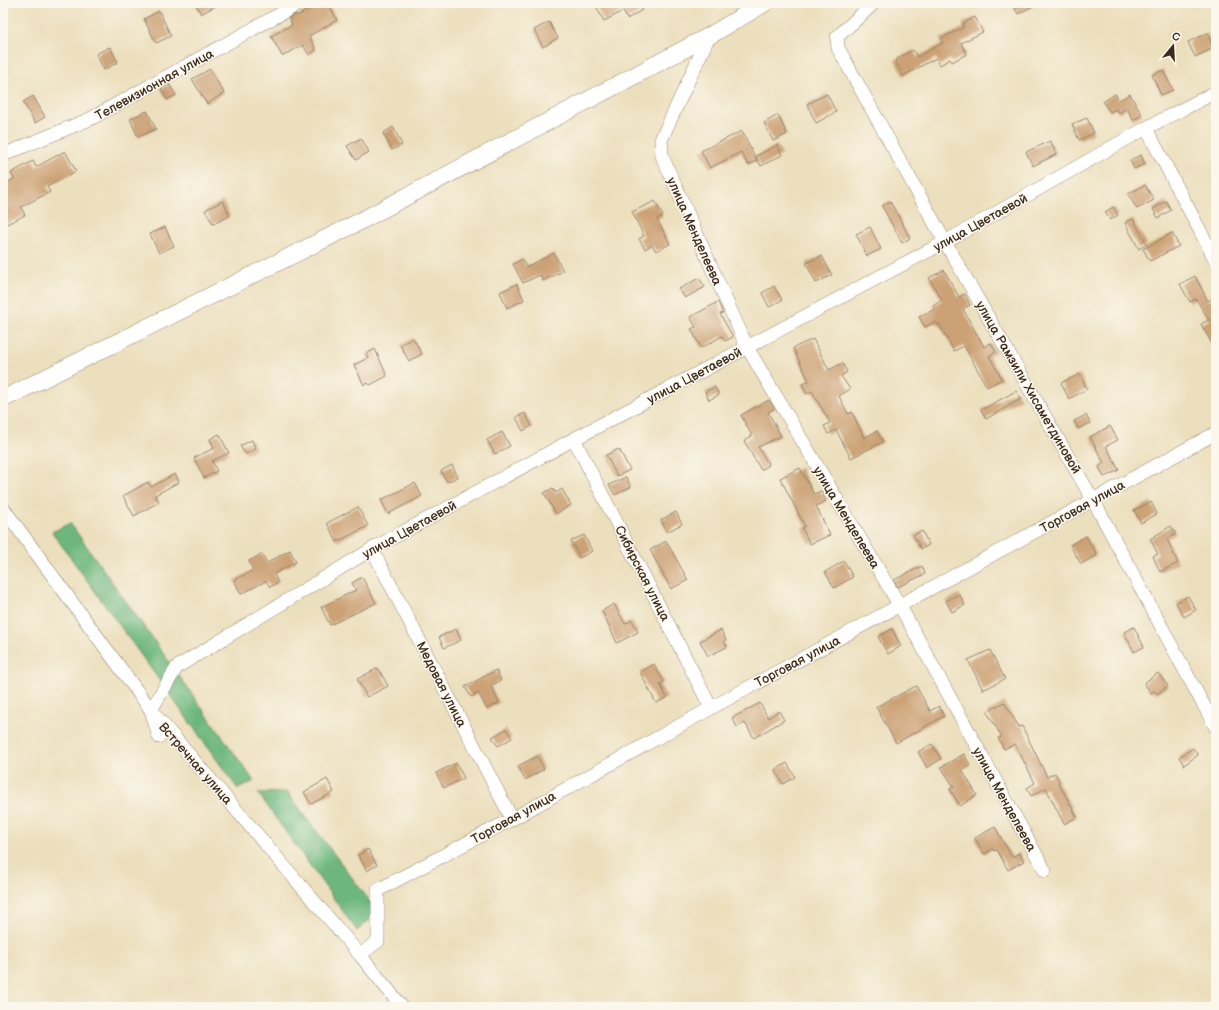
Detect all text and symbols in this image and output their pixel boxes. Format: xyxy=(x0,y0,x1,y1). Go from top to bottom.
north arrow xyxy=(1153,26,1193,66)
text: С xyxy=(1170,30,1182,44)
street label: Телевизионная улица xyxy=(92,46,217,124)
street label: улица Менделеева xyxy=(663,175,725,288)
street label: улица Цветаевой xyxy=(931,190,1030,255)
street label: улица Рамзили Хисаметдиновой xyxy=(972,298,1084,477)
street label: улица Цветаевой xyxy=(644,344,745,408)
street label: улица Менделеева xyxy=(809,463,883,572)
street label: Торговая улица xyxy=(1037,477,1128,537)
street label: улица Цветаевой xyxy=(360,497,459,562)
street label: Сибирская улица xyxy=(611,523,673,624)
street label: Торговая улица xyxy=(752,633,843,691)
street label: Медовая улица xyxy=(413,639,470,730)
street label: Встречная улица xyxy=(155,719,236,808)
street label: улица Менделеева xyxy=(969,745,1039,855)
street label: Торговая улица xyxy=(468,788,559,848)

